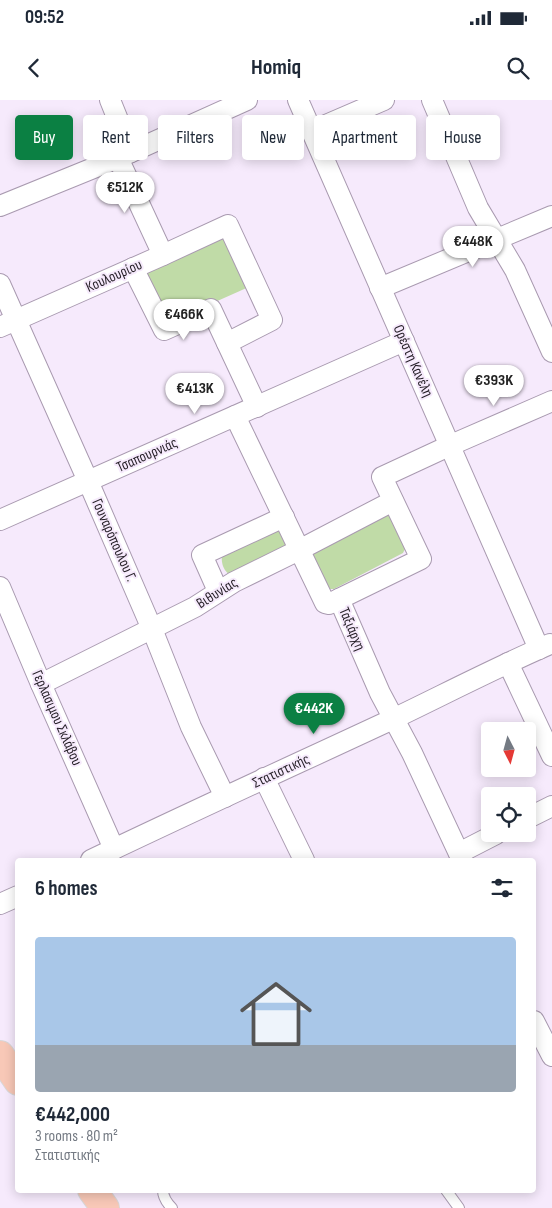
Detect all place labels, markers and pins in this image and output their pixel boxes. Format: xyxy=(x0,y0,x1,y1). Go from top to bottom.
pin: €512K xyxy=(90,172,160,214)
pin: €448K xyxy=(438,226,508,268)
pin: €466K xyxy=(149,298,219,341)
pin: €393K xyxy=(459,364,529,407)
pin: €413K xyxy=(160,372,230,415)
pin: €442K xyxy=(279,692,349,735)

